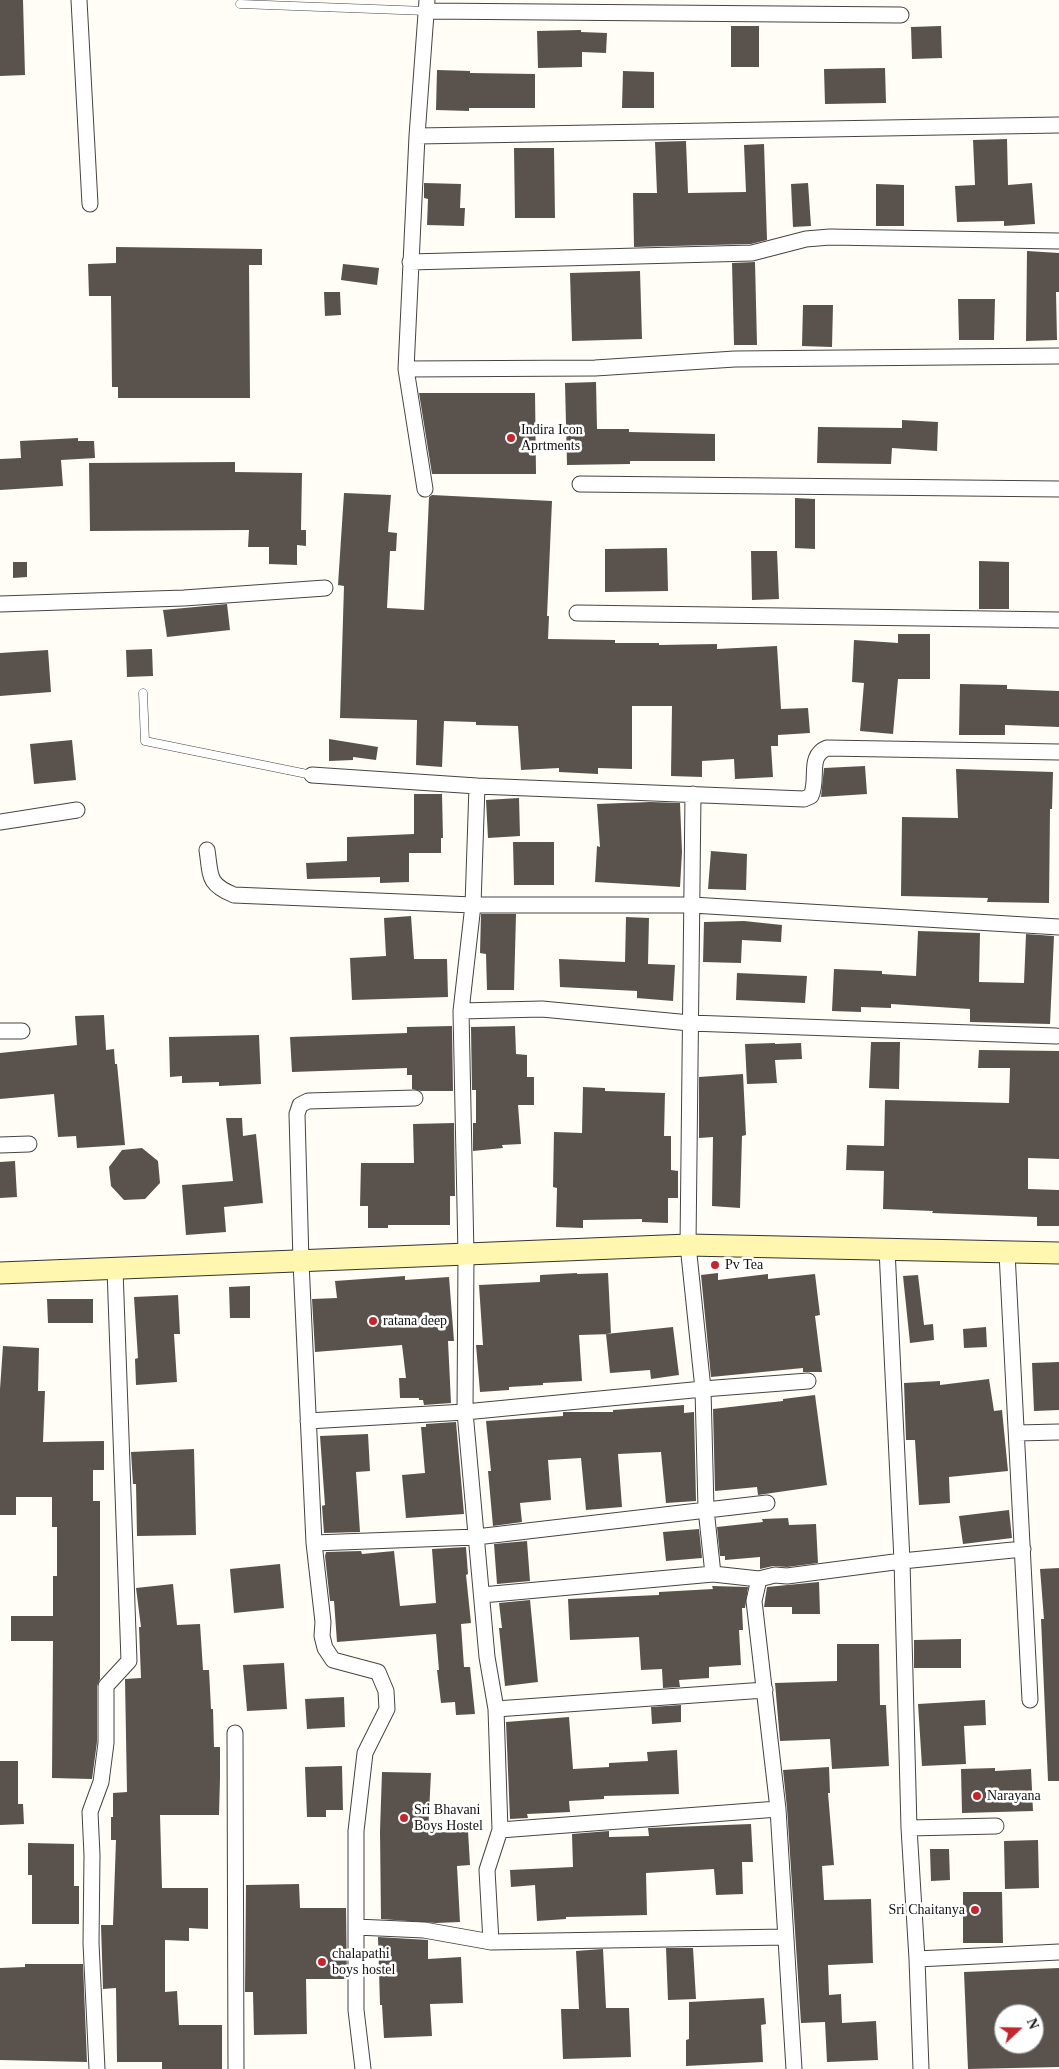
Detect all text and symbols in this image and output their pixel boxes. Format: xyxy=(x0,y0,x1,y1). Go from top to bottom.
place label: Indira Icon Aprtments xyxy=(521,422,583,454)
marker: Indira Icon Aprtments xyxy=(505,432,517,444)
place label: Pv Tea xyxy=(725,1257,763,1273)
marker: Pv Tea xyxy=(709,1259,721,1271)
place label: ratana deep xyxy=(383,1313,447,1329)
marker: ratana deep xyxy=(367,1315,379,1327)
place label: Narayana xyxy=(987,1788,1041,1804)
marker: Narayana xyxy=(971,1790,983,1802)
place label: Sri Bhavani Boys Hostel xyxy=(414,1802,483,1834)
marker: Sri Bhavani Boys Hostel xyxy=(398,1812,410,1824)
place label: Sri Chaitanya xyxy=(888,1902,965,1918)
marker: Sri Chaitanya xyxy=(969,1904,981,1916)
place label: chalapathi boys hostel xyxy=(332,1946,395,1978)
marker: chalapathi boys hostel xyxy=(316,1956,328,1968)
north arrow xyxy=(994,2004,1044,2054)
text: N xyxy=(1024,2016,1041,2031)

